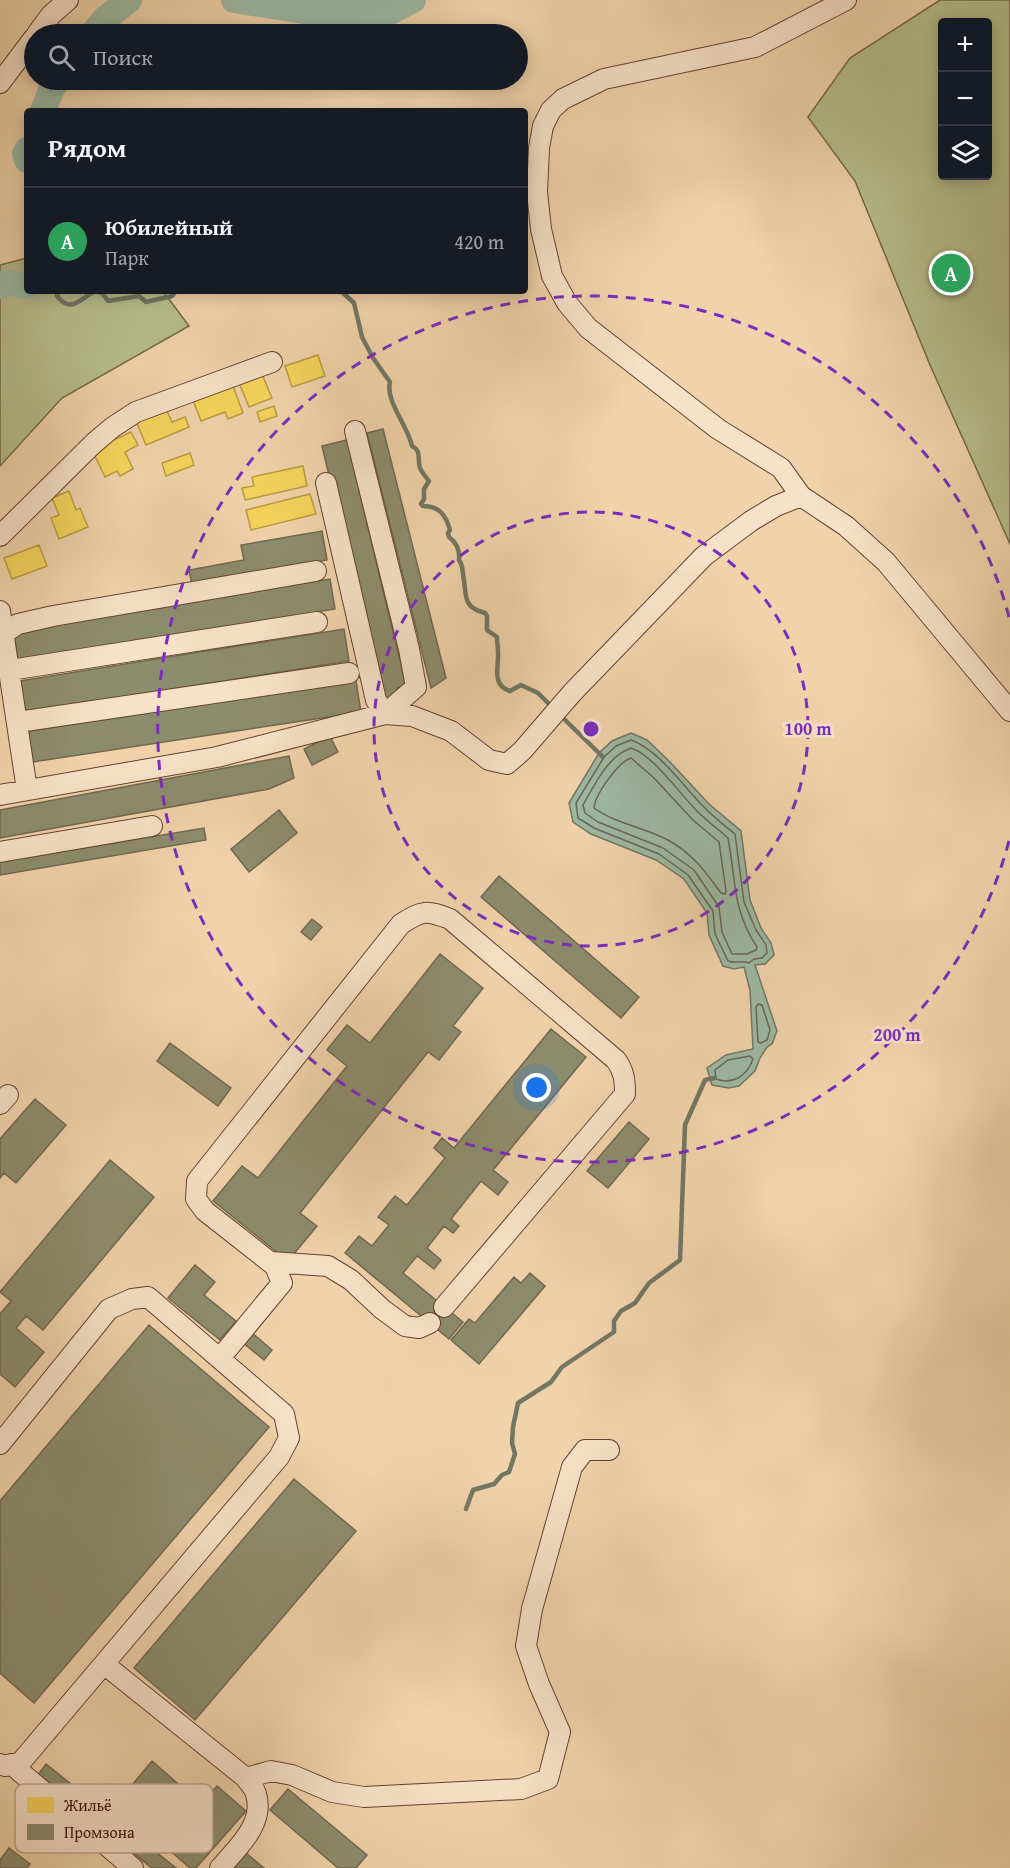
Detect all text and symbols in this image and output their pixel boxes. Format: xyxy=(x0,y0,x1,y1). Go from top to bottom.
map controls xyxy=(938,18,992,180)
button: + xyxy=(938,18,992,72)
search box xyxy=(24,24,528,90)
icon: search xyxy=(45,41,78,74)
text: Поиск xyxy=(93,41,153,73)
button: − xyxy=(938,72,992,126)
button: layers xyxy=(938,126,992,180)
text: Рядом xyxy=(48,128,126,167)
text: Юбилейный xyxy=(105,211,233,243)
text: A xyxy=(61,227,74,256)
text: 420 m xyxy=(454,227,504,256)
text: Парк xyxy=(105,243,149,272)
pin: A xyxy=(932,250,970,296)
text: 100 m xyxy=(784,715,832,742)
centre of rings xyxy=(581,719,601,739)
text: 200 m xyxy=(873,1021,921,1048)
your location xyxy=(522,1073,551,1102)
legend xyxy=(15,1784,213,1853)
text: Жильё xyxy=(63,1793,112,1817)
text: Промзона xyxy=(64,1820,135,1844)

